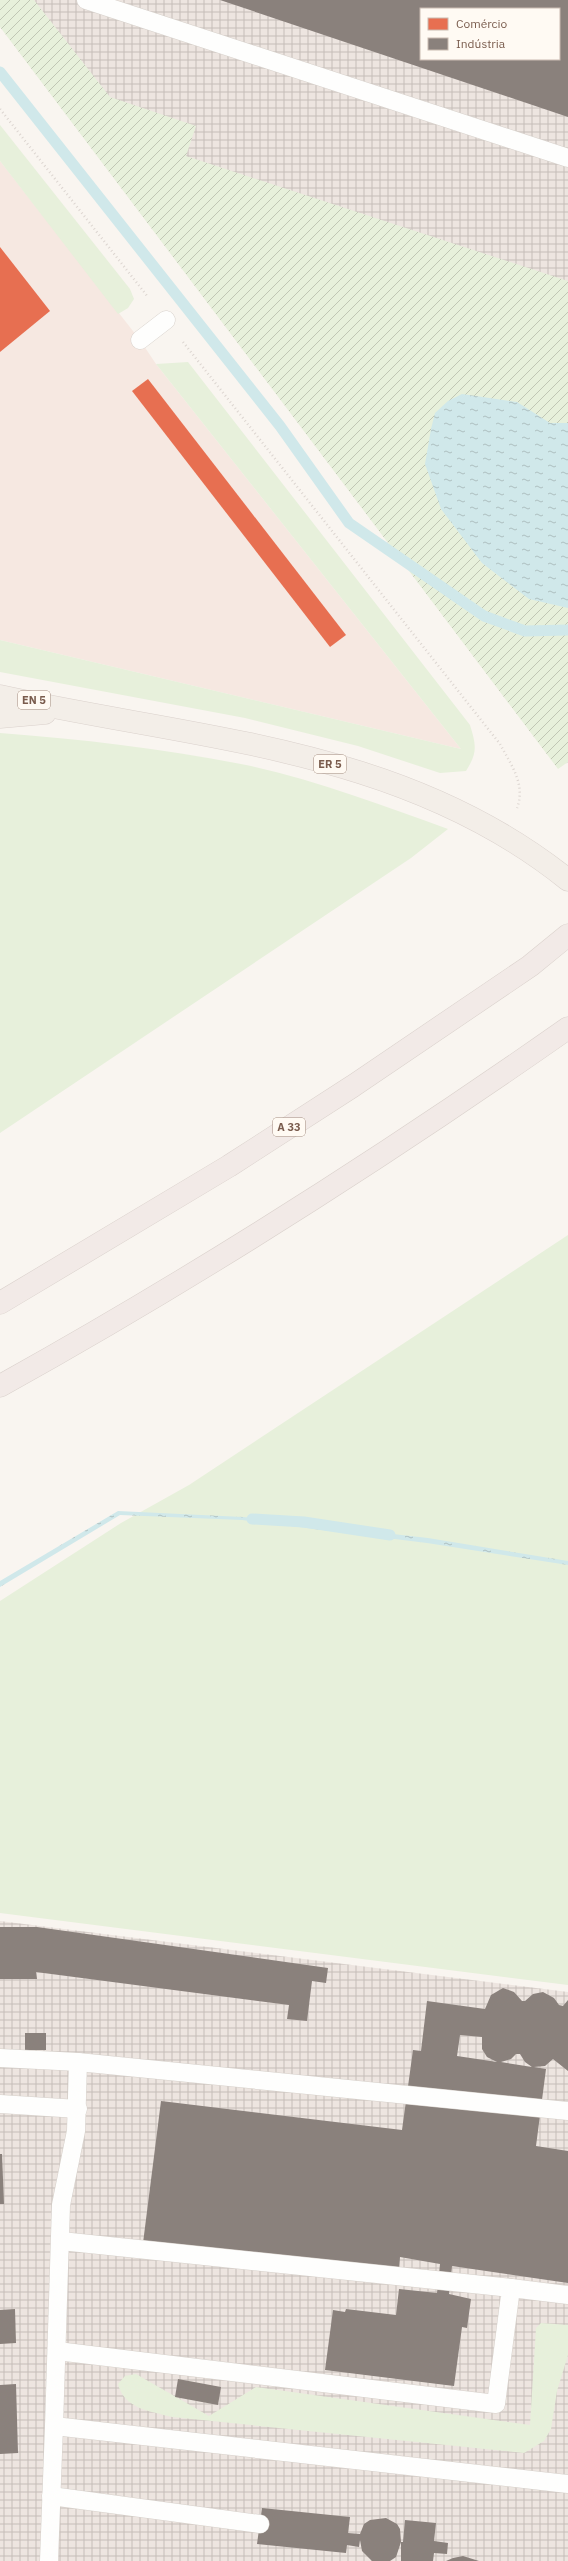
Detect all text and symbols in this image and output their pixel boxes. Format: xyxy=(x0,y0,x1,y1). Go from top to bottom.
legend xyxy=(420,8,560,60)
text: Comércio xyxy=(456,16,508,31)
text: Indústria xyxy=(456,36,506,51)
road number: EN 5 xyxy=(18,691,50,709)
road number: ER 5 xyxy=(314,755,346,773)
road number: A 33 xyxy=(273,1118,305,1136)

